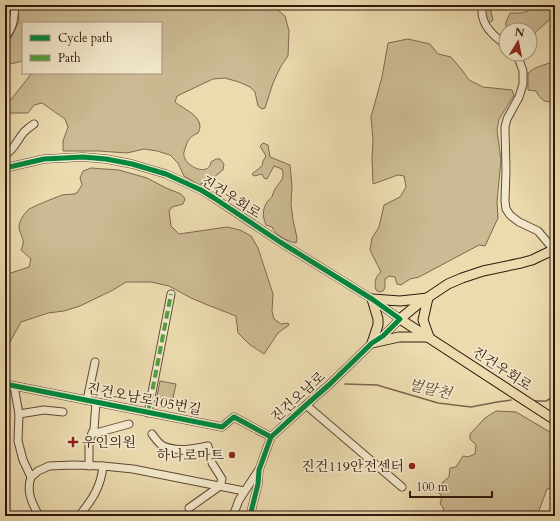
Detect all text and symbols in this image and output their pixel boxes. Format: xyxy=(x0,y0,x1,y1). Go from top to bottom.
legend xyxy=(22,22,162,74)
north arrow xyxy=(498,22,538,62)
text: N xyxy=(514,24,526,41)
text: Cycle path xyxy=(58,30,113,46)
text: Path xyxy=(58,50,81,66)
street label: 진건우회로 xyxy=(197,171,265,223)
street label: 진건우회로 xyxy=(468,343,536,396)
street label: 진건오남로 xyxy=(267,367,330,427)
water label: 벌말천 xyxy=(407,374,455,404)
street label: 진건오남로105번길 xyxy=(85,379,203,419)
place label: 우인의원 xyxy=(82,433,136,452)
marker: 우인의원 xyxy=(67,436,79,448)
place label: 하나로마트 xyxy=(156,446,224,465)
marker: 하나로마트 xyxy=(227,450,237,460)
place label: 진건119안전센터 xyxy=(301,457,404,476)
marker: 진건119안전센터 xyxy=(407,461,417,471)
scale bar xyxy=(410,473,492,499)
text: 100 m xyxy=(416,479,449,495)

